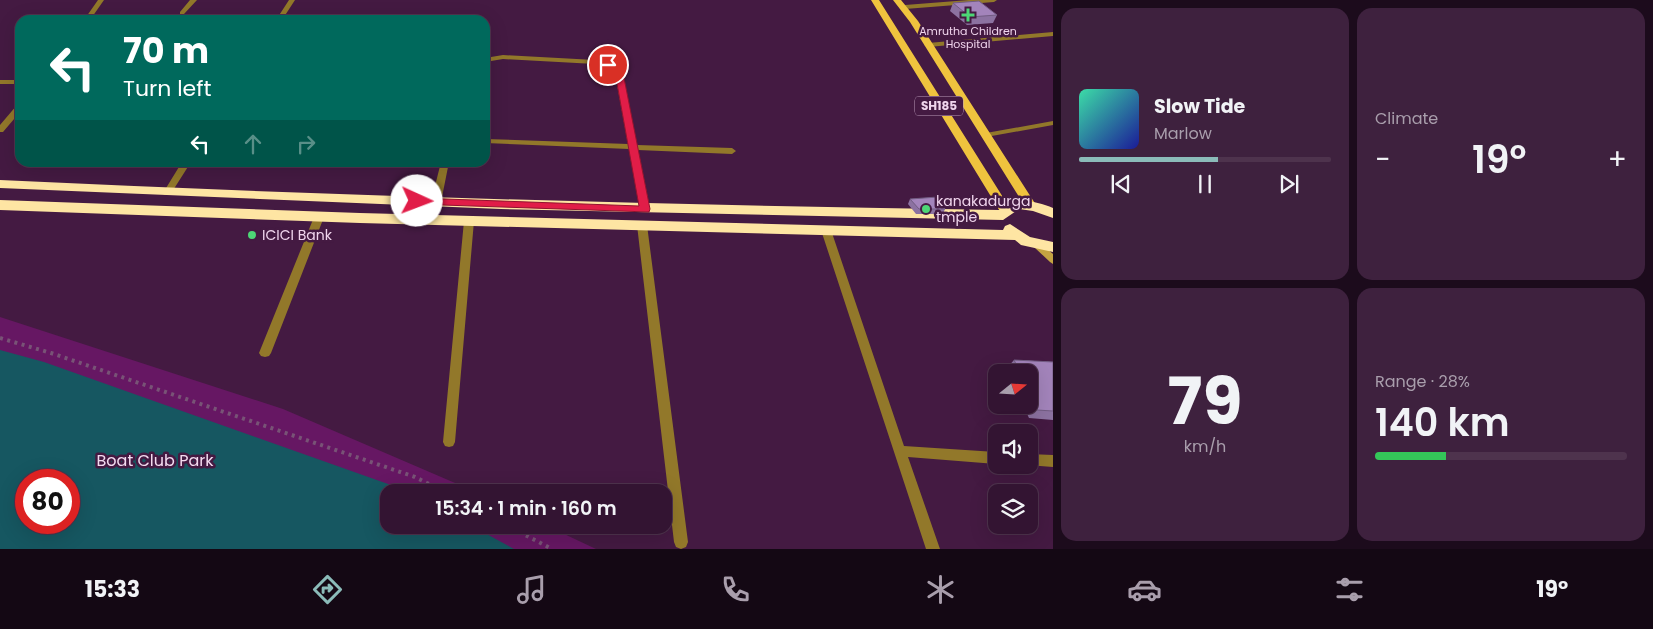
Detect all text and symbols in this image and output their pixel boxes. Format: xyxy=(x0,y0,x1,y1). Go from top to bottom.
marker: Amrutha Children Hospital xyxy=(961,8,975,22)
place label: Amrutha Children Hospital xyxy=(919,23,1017,52)
text: 70 m xyxy=(123,26,209,75)
icon: left xyxy=(40,35,105,100)
pin xyxy=(587,44,629,86)
icon: arrive xyxy=(594,51,622,79)
text: Turn left xyxy=(123,73,211,104)
text: Slow Tide xyxy=(1154,93,1245,120)
road number: SH185 xyxy=(915,96,963,115)
text: Climate xyxy=(1375,107,1438,130)
text: Marlow xyxy=(1154,122,1212,145)
icon: left xyxy=(186,130,214,158)
icon: ahead xyxy=(239,130,267,158)
icon: right xyxy=(292,130,320,158)
text: 19° xyxy=(1472,133,1526,186)
text: − xyxy=(1375,140,1390,179)
text: + xyxy=(1608,140,1627,179)
icon: previous xyxy=(1107,170,1135,198)
icon: pause xyxy=(1191,170,1219,198)
icon: next xyxy=(1275,170,1303,198)
position arrow xyxy=(390,174,442,226)
place label: kanakadurga tmple xyxy=(936,191,1030,227)
marker: kanakadurga tmple xyxy=(920,203,932,215)
place label: ICICI Bank xyxy=(262,225,333,245)
marker: ICICI Bank xyxy=(246,229,258,241)
text: 79 xyxy=(1168,356,1242,447)
north arrow xyxy=(988,364,1038,414)
map controls xyxy=(988,364,1038,534)
text: Range · 28% xyxy=(1375,370,1470,393)
text: 140 km xyxy=(1375,396,1509,449)
button: sound xyxy=(988,424,1038,474)
text: km/h xyxy=(1184,435,1226,458)
park label: Boat Club Park xyxy=(97,449,214,472)
speed limit sign: 80 xyxy=(15,469,80,534)
button: layers xyxy=(988,484,1038,534)
text: 15:34 · 1 min · 160 m xyxy=(435,495,617,522)
icon: directions xyxy=(310,572,345,607)
icon: music xyxy=(514,572,549,607)
icon: phone xyxy=(718,572,753,607)
icon: climate xyxy=(923,572,958,607)
icon: car xyxy=(1127,572,1162,607)
icon: filters xyxy=(1332,572,1367,607)
text: 15:33 xyxy=(85,574,140,605)
text: 19° xyxy=(1536,574,1568,605)

